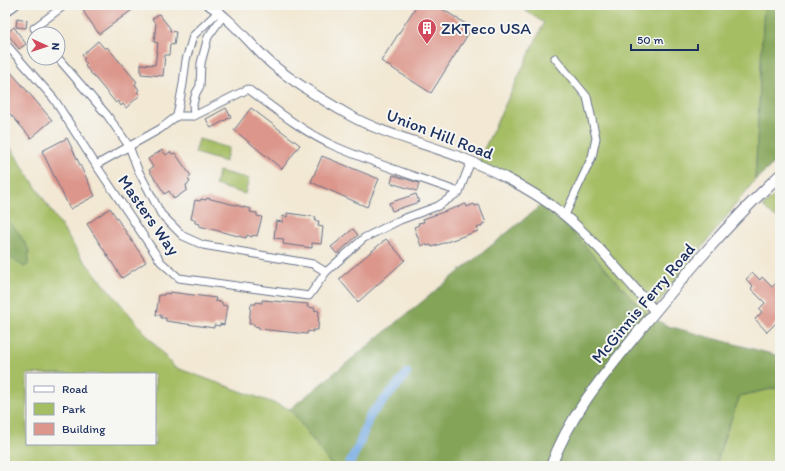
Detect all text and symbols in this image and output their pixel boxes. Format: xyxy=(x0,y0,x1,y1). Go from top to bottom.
building icon: ZKTeco USA xyxy=(416,17,438,45)
place label: ZKTeco USA xyxy=(441,18,531,38)
north arrow xyxy=(26,26,66,66)
scale bar xyxy=(631,26,698,52)
text: 50 m xyxy=(637,33,663,47)
text: N xyxy=(49,42,62,51)
street label: Union Hill Road xyxy=(384,104,496,164)
street label: Masters Way xyxy=(114,171,184,259)
street label: McGinnis Ferry Road xyxy=(587,239,699,367)
legend xyxy=(26,373,156,445)
text: Road xyxy=(62,382,88,396)
text: Park xyxy=(62,402,86,416)
text: Building xyxy=(62,422,106,436)

